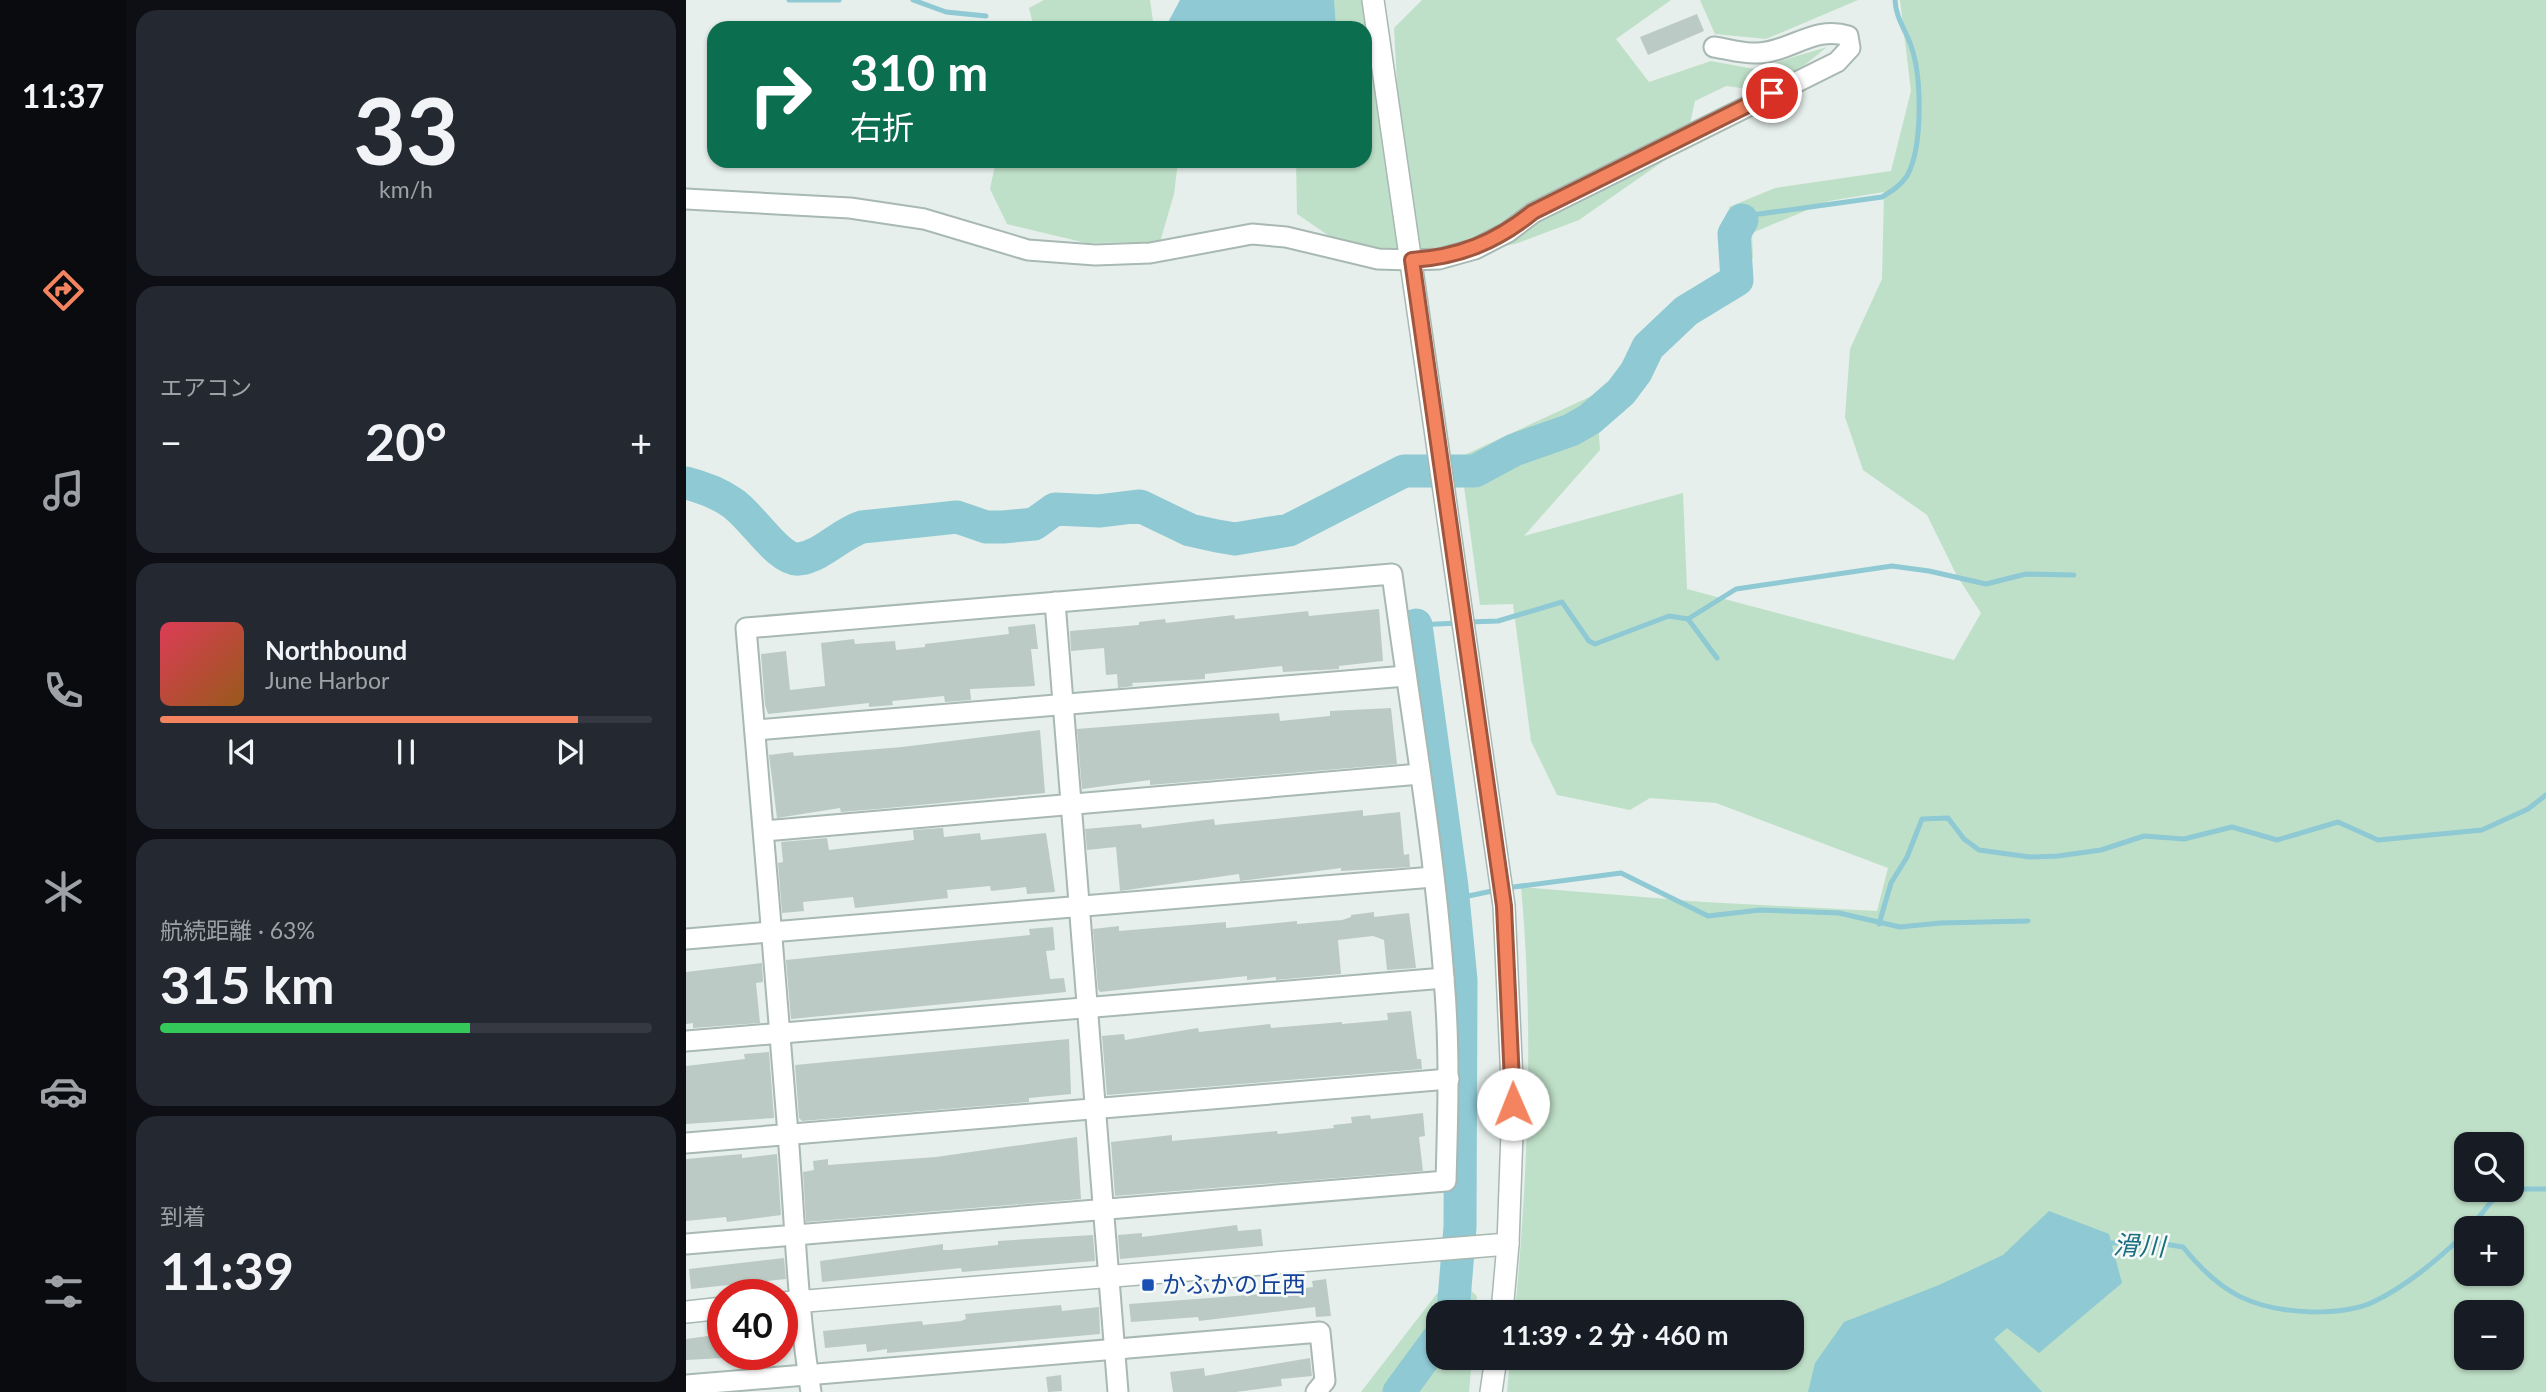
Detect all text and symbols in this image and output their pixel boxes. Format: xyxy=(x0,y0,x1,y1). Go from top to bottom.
text: 310 m xyxy=(850,43,988,101)
icon: right xyxy=(735,49,826,140)
pin xyxy=(1742,63,1802,123)
icon: arrive xyxy=(1753,74,1791,112)
text: 33 xyxy=(353,75,459,184)
text: 11:37 xyxy=(22,76,104,115)
text: 右折 xyxy=(850,107,914,146)
text: km/h xyxy=(379,175,433,203)
icon: directions xyxy=(39,266,88,315)
text: エアコン xyxy=(160,373,252,401)
text: 20° xyxy=(365,410,447,472)
text: − xyxy=(160,419,182,465)
text: + xyxy=(630,419,652,465)
icon: music xyxy=(39,466,88,515)
text: Northbound xyxy=(265,634,407,666)
icon: phone xyxy=(39,666,88,715)
text: June Harbor xyxy=(265,666,389,694)
icon: previous xyxy=(223,733,261,771)
icon: pause xyxy=(387,733,425,771)
icon: next xyxy=(551,733,589,771)
icon: climate xyxy=(39,867,88,916)
text: 航続距離 · 63% xyxy=(160,916,315,944)
text: 315 km xyxy=(160,953,334,1015)
icon: car xyxy=(39,1067,88,1116)
position arrow xyxy=(1476,1067,1550,1141)
map controls xyxy=(2454,1132,2524,1370)
button: search xyxy=(2454,1132,2524,1202)
text: 到着 xyxy=(160,1202,206,1230)
button: + xyxy=(2454,1216,2524,1286)
water label: 滑川 xyxy=(2112,1228,2169,1262)
text: 11:39 xyxy=(160,1239,294,1301)
icon: filters xyxy=(39,1267,88,1316)
place label: かふかの丘西 xyxy=(1162,1269,1306,1298)
marker: かふかの丘西 xyxy=(1140,1277,1156,1293)
speed limit sign: 40 xyxy=(707,1279,798,1370)
button: − xyxy=(2454,1300,2524,1370)
text: 11:39 · 2 分 · 460 m xyxy=(1501,1319,1729,1351)

